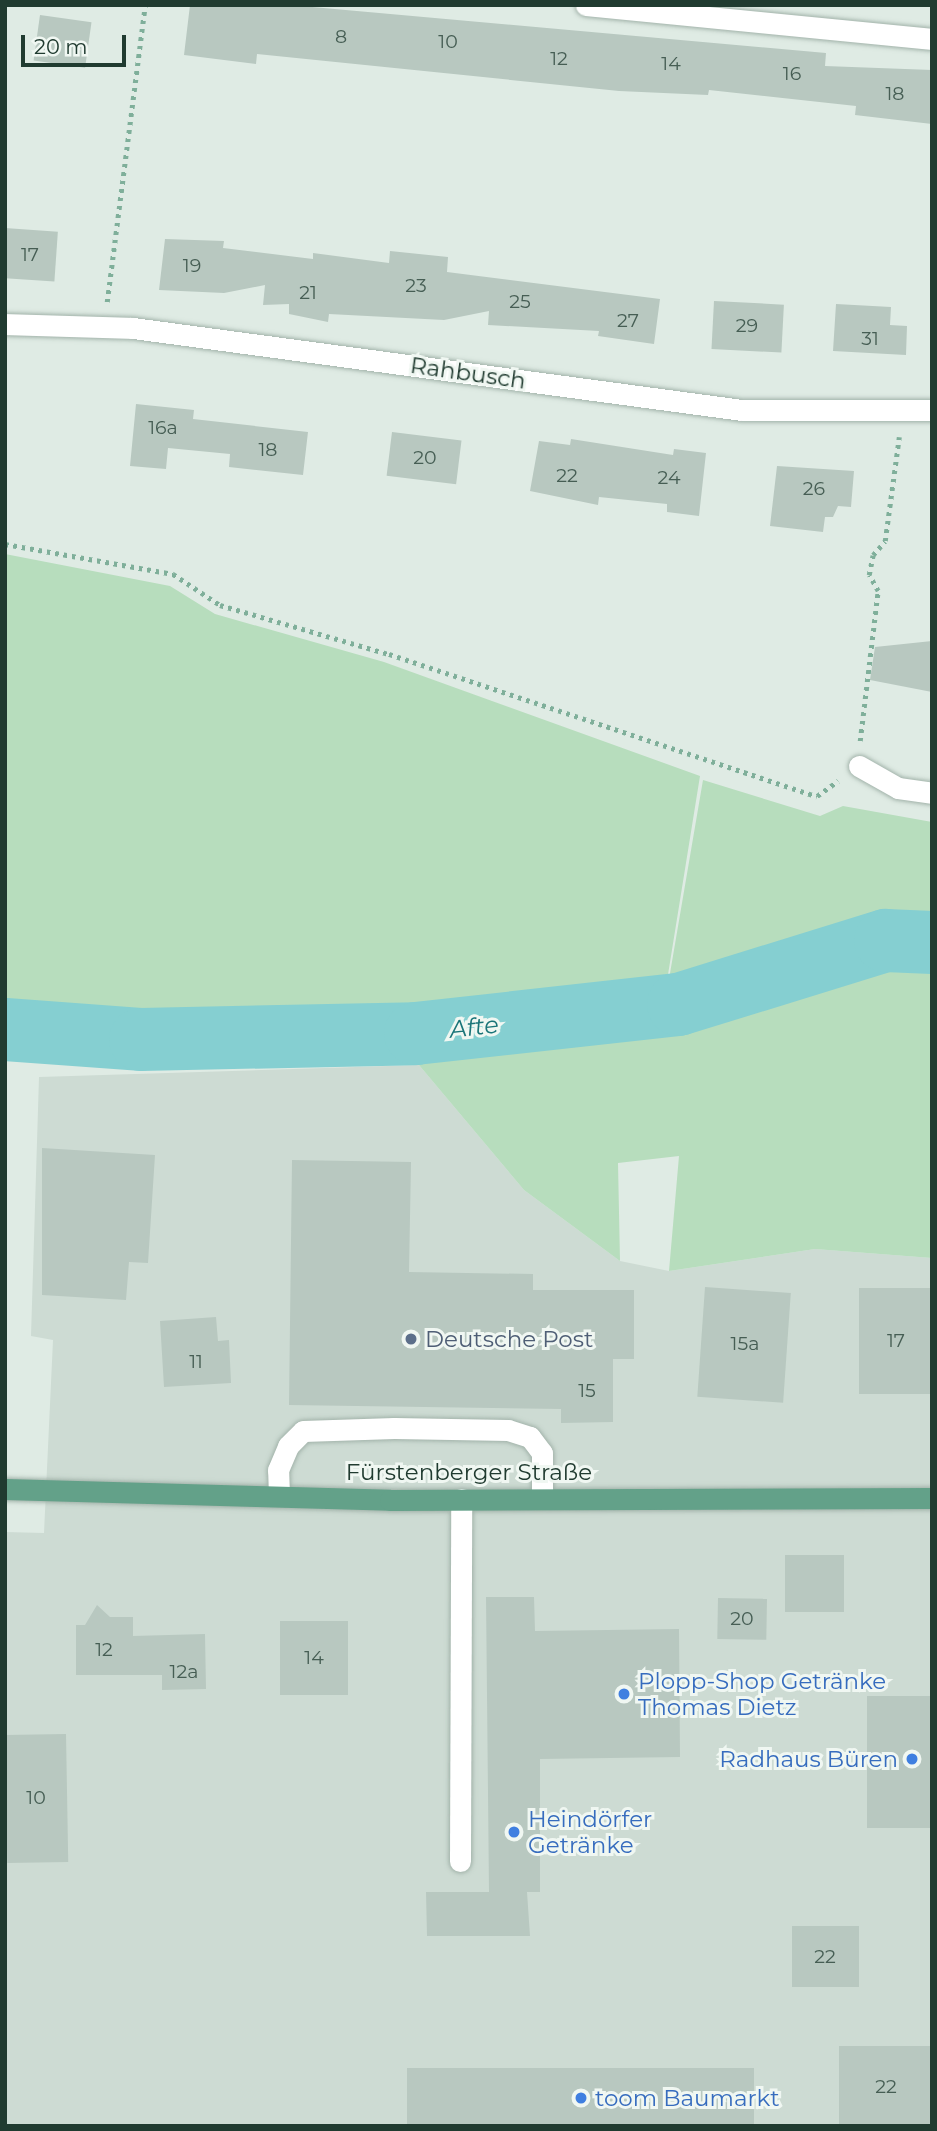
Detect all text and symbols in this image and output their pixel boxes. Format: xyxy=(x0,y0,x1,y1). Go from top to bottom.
scale bar xyxy=(24,21,130,65)
house number: 8 xyxy=(335,26,347,48)
house number: 10 xyxy=(438,31,458,53)
text: 20 m xyxy=(34,34,88,59)
house number: 12 xyxy=(550,48,568,70)
house number: 14 xyxy=(661,53,681,75)
house number: 16 xyxy=(783,63,801,85)
house number: 18 xyxy=(886,83,904,105)
house number: 17 xyxy=(21,244,39,266)
house number: 19 xyxy=(183,255,201,277)
house number: 23 xyxy=(405,275,427,297)
house number: 21 xyxy=(299,282,317,304)
house number: 25 xyxy=(509,291,531,313)
house number: 27 xyxy=(617,310,639,332)
house number: 29 xyxy=(736,315,758,337)
house number: 31 xyxy=(861,328,879,350)
street label: Rahbusch xyxy=(409,351,527,395)
house number: 16a xyxy=(148,417,178,439)
house number: 18 xyxy=(259,439,277,461)
house number: 20 xyxy=(413,447,437,469)
house number: 22 xyxy=(556,465,578,487)
house number: 24 xyxy=(658,467,680,489)
house number: 26 xyxy=(803,478,825,500)
water label: Afte xyxy=(448,1010,500,1044)
place label: Deutsche Post xyxy=(425,1325,593,1353)
house number: 17 xyxy=(887,1330,905,1352)
marker: Deutsche Post xyxy=(403,1331,419,1347)
house number: 15a xyxy=(731,1333,759,1355)
house number: 11 xyxy=(189,1351,203,1373)
house number: 15 xyxy=(578,1380,596,1402)
street label: Fürstenberger Straße xyxy=(346,1458,592,1486)
house number: 20 xyxy=(730,1608,754,1630)
house number: 12 xyxy=(95,1639,113,1661)
house number: 14 xyxy=(304,1647,324,1669)
house number: 12a xyxy=(170,1661,198,1683)
place label: Plopp-Shop Getränke Thomas Dietz xyxy=(638,1667,886,1721)
marker: Plopp-Shop Getränke Thomas Dietz xyxy=(616,1686,632,1702)
place label: Radhaus Büren xyxy=(719,1745,898,1773)
marker: Radhaus Büren xyxy=(904,1751,920,1767)
house number: 10 xyxy=(26,1787,46,1809)
place label: Heindörfer Getränke xyxy=(528,1805,652,1859)
marker: Heindörfer Getränke xyxy=(506,1824,522,1840)
house number: 22 xyxy=(814,1946,836,1968)
house number: 22 xyxy=(875,2076,897,2098)
place label: toom Baumarkt xyxy=(595,2084,780,2112)
marker: toom Baumarkt xyxy=(573,2090,589,2106)

